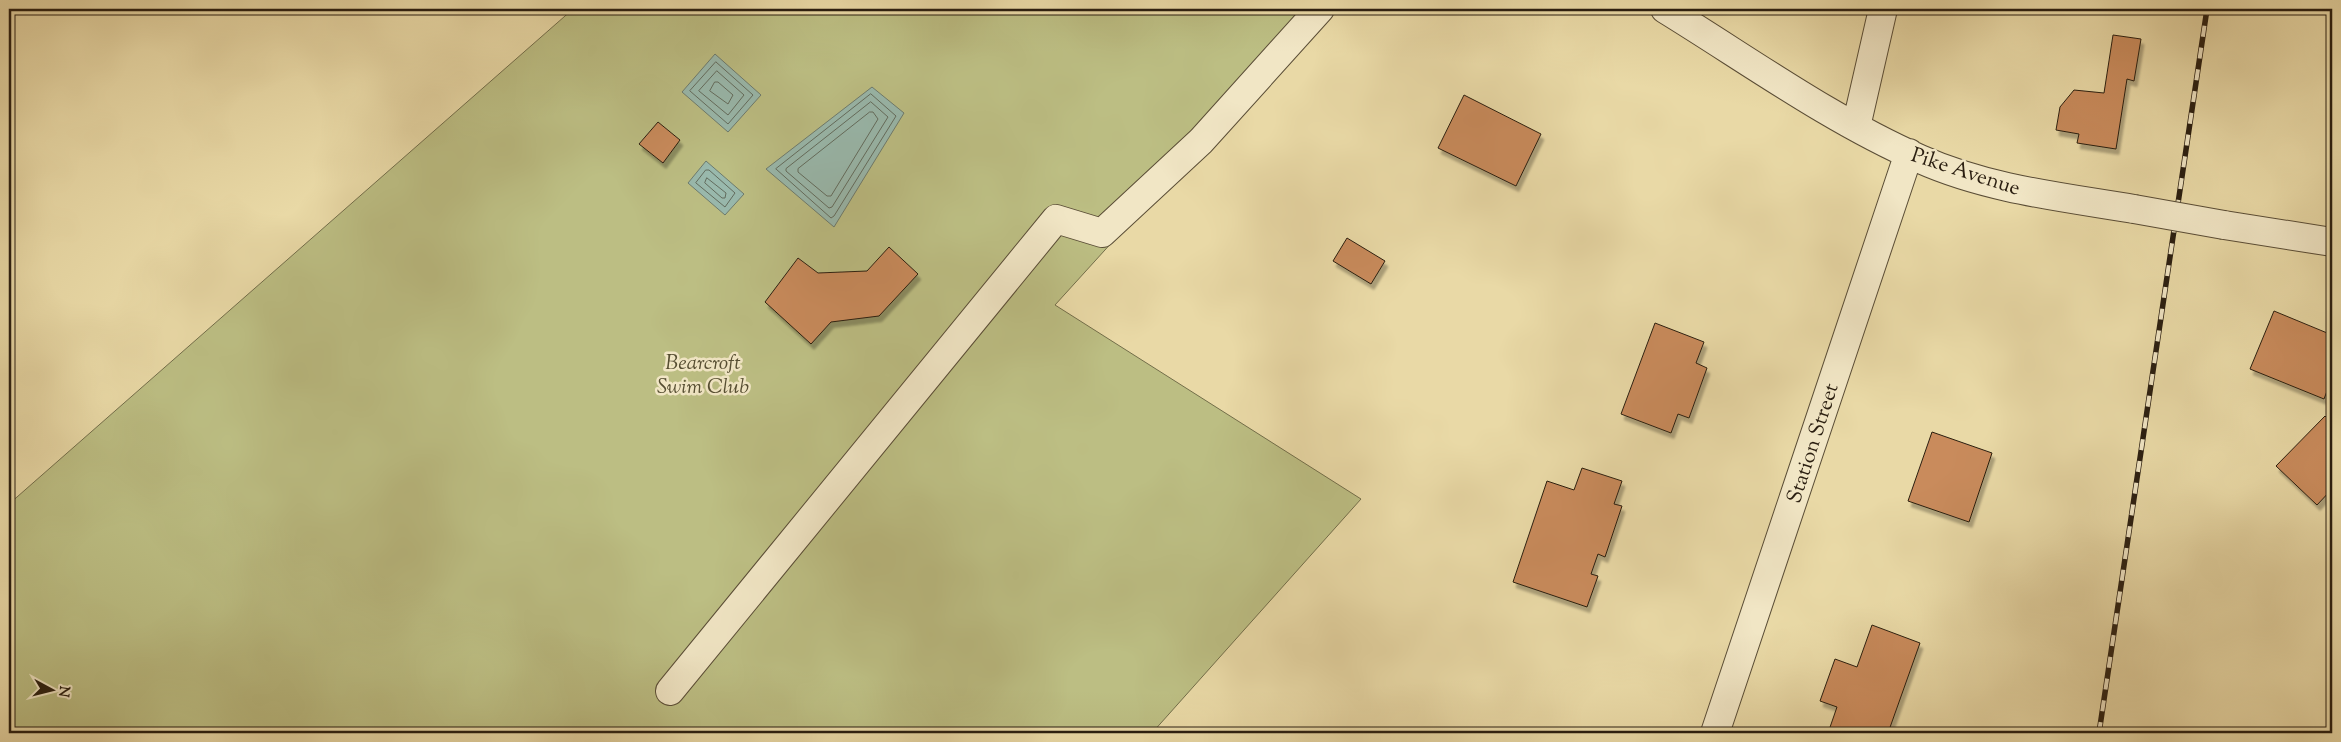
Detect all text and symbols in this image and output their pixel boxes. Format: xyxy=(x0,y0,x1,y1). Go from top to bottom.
street label: Pike Avenue xyxy=(1907,141,2024,205)
park label: Bearcroft Swim Club xyxy=(657,349,749,403)
street label: Station Street xyxy=(1780,380,1847,508)
north arrow xyxy=(28,664,78,714)
text: N xyxy=(52,685,74,698)

